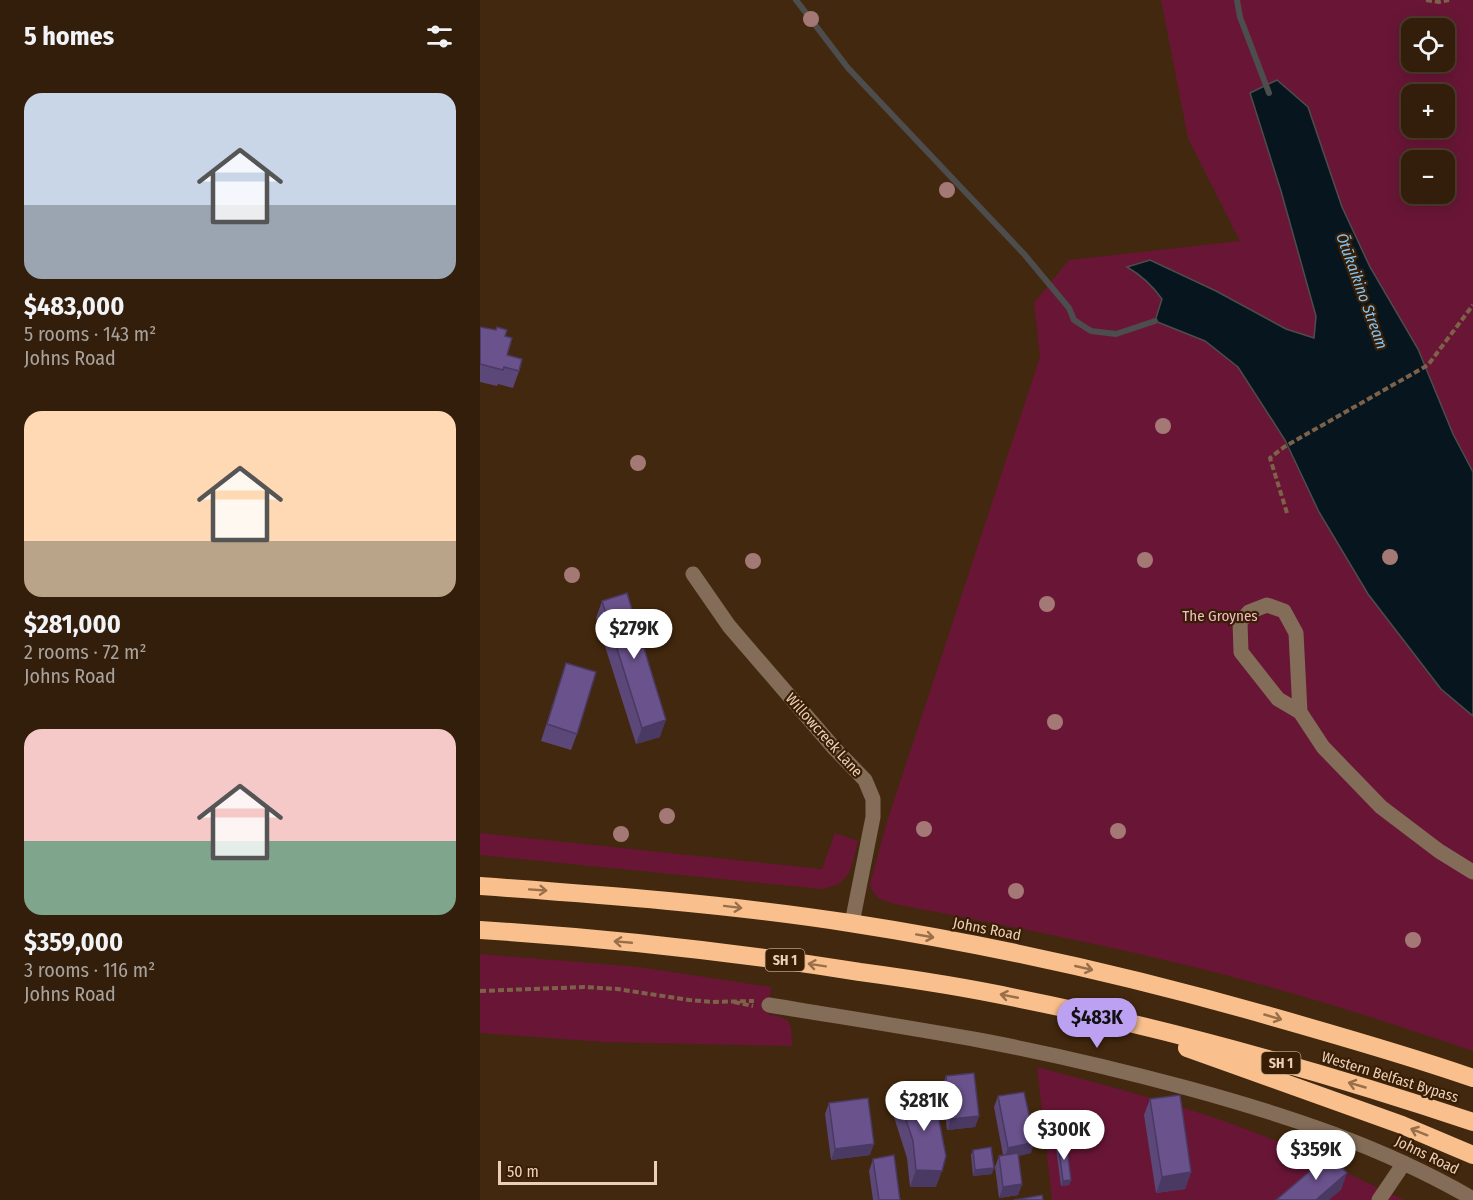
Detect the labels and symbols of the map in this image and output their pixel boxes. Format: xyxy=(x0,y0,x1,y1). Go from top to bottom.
water label: Ōtūkaikino Stream xyxy=(1332,230,1392,352)
park label: The Groynes xyxy=(1182,607,1258,625)
pin: $279K xyxy=(592,609,676,660)
street label: Willowcreek Lane xyxy=(782,689,866,781)
one-way arrow xyxy=(528,885,548,896)
one-way arrow xyxy=(722,902,742,913)
street label: Johns Road xyxy=(952,914,1022,944)
one-way arrow xyxy=(915,931,935,942)
one-way arrow xyxy=(614,936,633,947)
road number: SH 1 xyxy=(766,949,804,971)
one-way arrow xyxy=(807,959,827,970)
one-way arrow xyxy=(1074,963,1093,975)
one-way arrow xyxy=(1000,990,1019,1001)
pin: $483K xyxy=(1055,998,1139,1049)
one-way arrow xyxy=(1263,1011,1282,1023)
street label: Western Belfast Bypass xyxy=(1319,1048,1461,1106)
road number: SH 1 xyxy=(1262,1052,1300,1074)
one-way arrow xyxy=(1348,1079,1367,1090)
pin: $281K xyxy=(882,1081,966,1132)
pin: $300K xyxy=(1022,1110,1106,1161)
one-way arrow xyxy=(1410,1126,1429,1137)
pin: $359K xyxy=(1274,1130,1358,1181)
street label: Johns Road xyxy=(1392,1132,1462,1178)
scale bar xyxy=(498,1158,657,1186)

